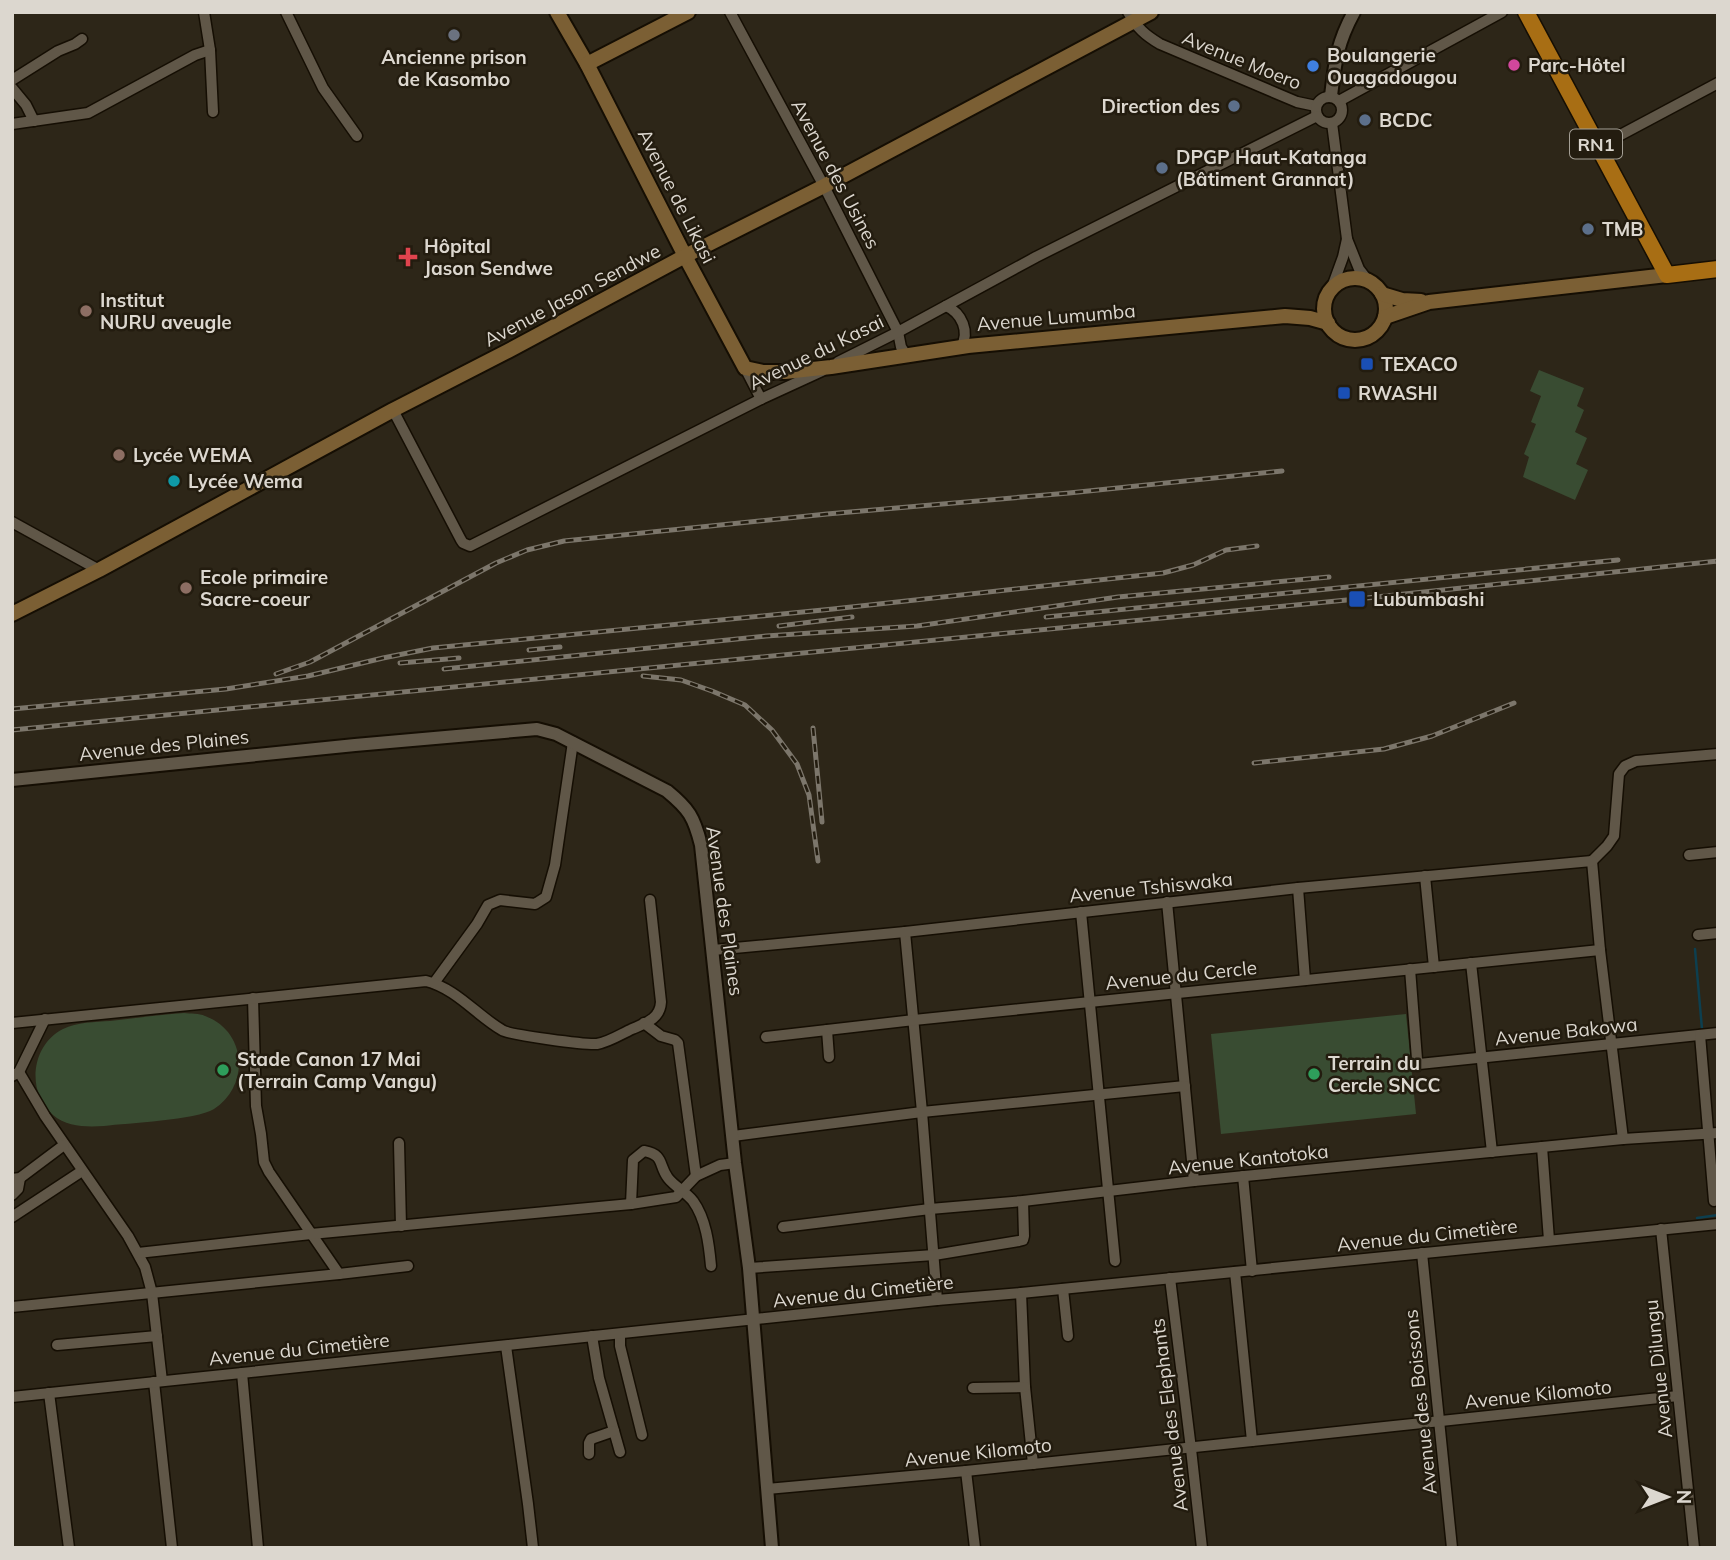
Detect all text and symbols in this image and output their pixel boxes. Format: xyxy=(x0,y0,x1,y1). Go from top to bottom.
street label: Avenue Moero xyxy=(1179,25,1305,95)
marker: Ancienne prison de Kasombo xyxy=(446,27,462,43)
place label: Boulangerie Ouagadougou xyxy=(1327,43,1457,89)
place label: Ancienne prison de Kasombo xyxy=(381,45,527,91)
place label: Parc-Hôtel xyxy=(1528,53,1625,77)
marker: Parc-Hôtel xyxy=(1506,57,1522,73)
marker: Boulangerie Ouagadougou xyxy=(1305,58,1321,74)
place label: Direction des xyxy=(1101,94,1220,118)
street label: Avenue des Usines xyxy=(786,95,886,253)
marker: Direction des xyxy=(1226,98,1242,114)
place label: BCDC xyxy=(1379,108,1433,132)
marker: BCDC xyxy=(1357,112,1373,128)
street label: Avenue de Likasi xyxy=(633,125,721,267)
road number: RN1 xyxy=(1570,130,1622,159)
place label: DPGP Haut-Katanga (Bâtiment Grannat) xyxy=(1176,145,1367,191)
marker: DPGP Haut-Katanga (Bâtiment Grannat) xyxy=(1154,160,1170,176)
place label: TMB xyxy=(1602,217,1643,241)
marker: TMB xyxy=(1580,221,1596,237)
place label: Hôpital Jason Sendwe xyxy=(424,234,553,280)
street label: Avenue Jason Sendwe xyxy=(480,238,664,352)
marker: Hôpital Jason Sendwe xyxy=(398,247,418,267)
place label: Institut NURU aveugle xyxy=(100,288,232,334)
street label: Avenue Lumumba xyxy=(976,298,1136,336)
marker: Institut NURU aveugle xyxy=(78,303,94,319)
street label: Avenue du Kasai xyxy=(745,309,887,395)
place label: TEXACO xyxy=(1381,352,1458,376)
marker: TEXACO xyxy=(1359,356,1375,372)
place label: RWASHI xyxy=(1358,381,1438,405)
marker: RWASHI xyxy=(1336,385,1352,401)
place label: Lycée WEMA xyxy=(133,443,252,467)
marker: Lycée WEMA xyxy=(111,447,127,463)
place label: Lycée Wema xyxy=(188,469,303,493)
marker: Lycée Wema xyxy=(166,473,182,489)
place label: Ecole primaire Sacre-coeur xyxy=(200,565,328,611)
marker: Ecole primaire Sacre-coeur xyxy=(178,580,194,596)
place label: Lubumbashi xyxy=(1373,587,1484,611)
marker: Lubumbashi xyxy=(1347,589,1367,609)
street label: Avenue des Plaines xyxy=(78,724,250,766)
street label: Avenue des Plaines xyxy=(701,825,749,997)
street label: Avenue Tshiswaka xyxy=(1068,866,1234,908)
street label: Avenue du Cercle xyxy=(1104,955,1258,995)
street label: Avenue Bakowa xyxy=(1493,1012,1639,1050)
place label: Stade Canon 17 Mai (Terrain Camp Vangu) xyxy=(237,1047,438,1093)
place label: Terrain du Cercle SNCC xyxy=(1328,1051,1440,1097)
marker: Stade Canon 17 Mai (Terrain Camp Vangu) xyxy=(215,1062,231,1078)
marker: Terrain du Cercle SNCC xyxy=(1306,1066,1322,1082)
street label: Avenue Kantotoka xyxy=(1166,1139,1330,1179)
street label: Avenue du Cimetière xyxy=(1335,1214,1519,1256)
street label: Avenue du Cimetière xyxy=(771,1270,955,1312)
street label: Avenue Dilungu xyxy=(1639,1299,1677,1439)
street label: Avenue des Boissons xyxy=(1398,1308,1442,1496)
street label: Avenue des Elephants xyxy=(1145,1317,1193,1513)
street label: Avenue du Cimetière xyxy=(207,1328,391,1370)
street label: Avenue Kilomoto xyxy=(1463,1374,1613,1414)
street label: Avenue Kilomoto xyxy=(903,1432,1053,1472)
north arrow xyxy=(1632,1462,1702,1532)
text: N xyxy=(1672,1490,1696,1504)

